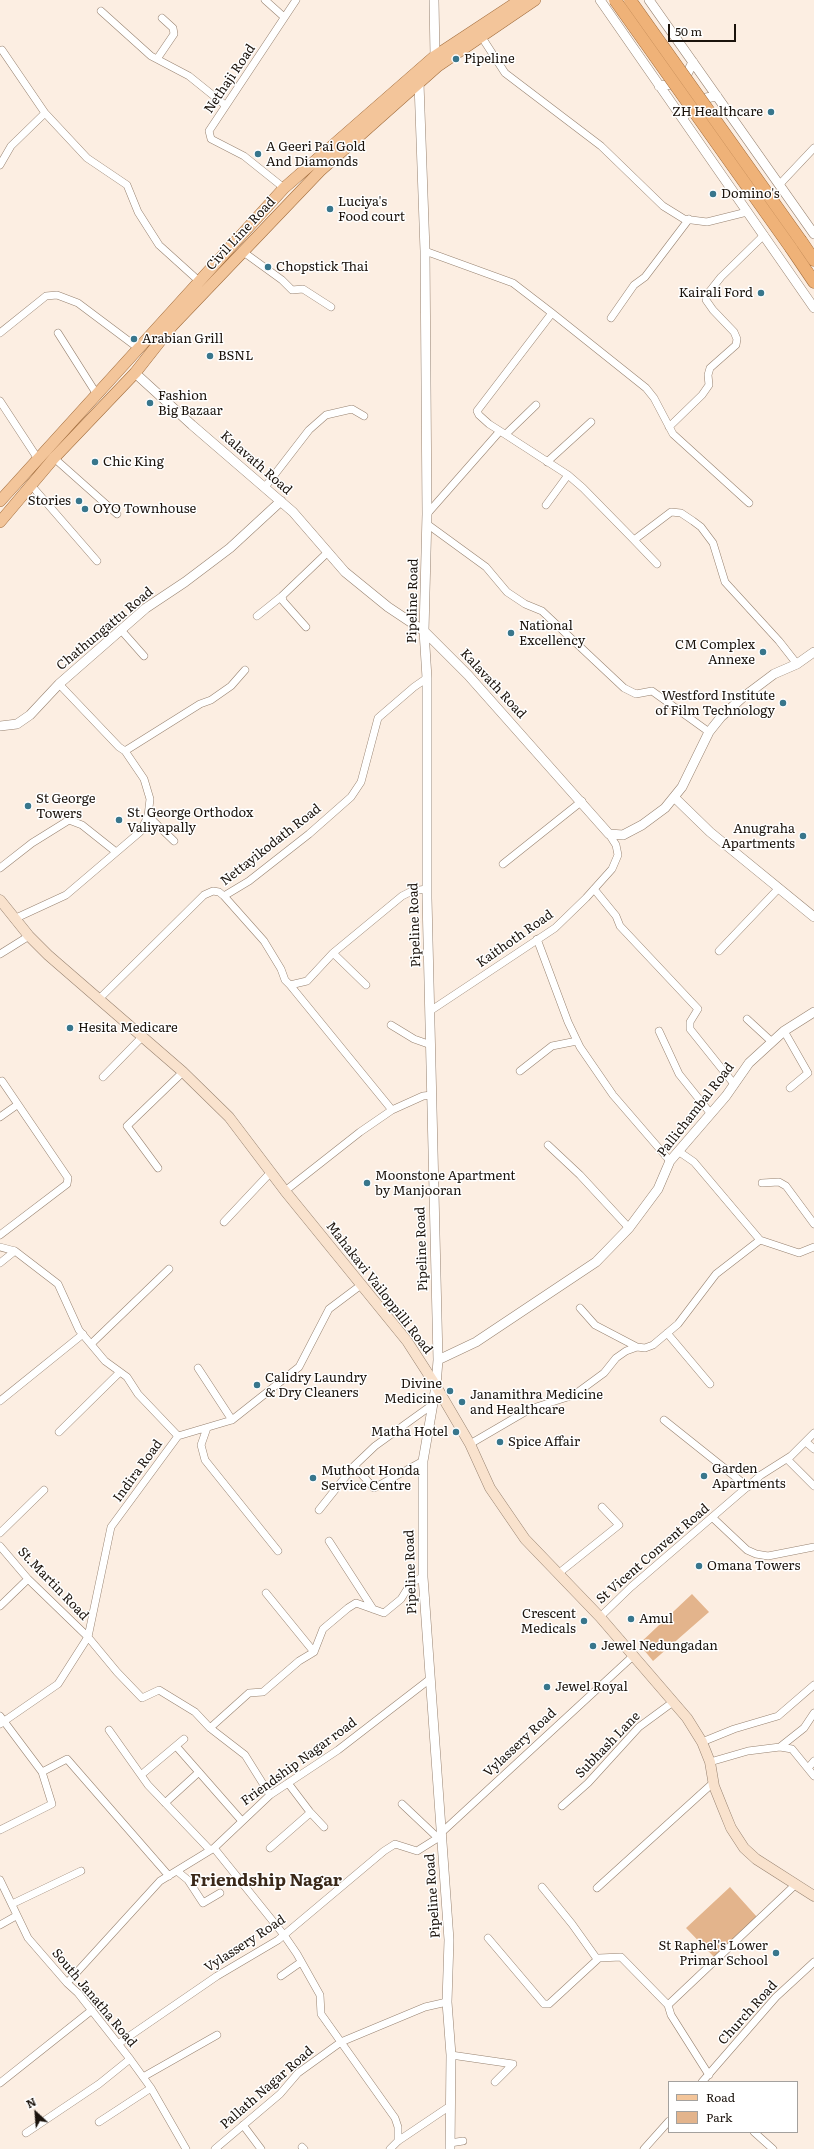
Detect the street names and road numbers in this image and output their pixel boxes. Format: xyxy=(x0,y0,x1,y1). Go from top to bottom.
street label: Nethaji Road xyxy=(201,42,259,116)
street label: Civil Line Road xyxy=(203,194,279,274)
street label: Kalavath Road xyxy=(217,428,295,498)
street label: Pipeline Road xyxy=(404,558,422,644)
street label: Chathungattu Road xyxy=(54,584,156,674)
street label: Kalavath Road xyxy=(457,646,529,722)
street label: Nettayikodath Road xyxy=(218,801,324,889)
street label: Pipeline Road xyxy=(406,882,424,968)
street label: Kaithoth Road xyxy=(474,907,556,971)
street label: Pallichambal Road xyxy=(654,1060,738,1160)
street label: Pipeline Road xyxy=(413,1206,431,1292)
street label: Mahakavi Vailoppilli Road xyxy=(322,1219,436,1357)
street label: Indira Road xyxy=(110,1437,166,1505)
street label: St Vicent Convent Road xyxy=(593,1501,713,1607)
street label: Pipeline Road xyxy=(402,1529,420,1615)
street label: St.Martin Road xyxy=(14,1544,92,1624)
street label: Vylassery Road xyxy=(481,1705,559,1781)
street label: Subhash Lane xyxy=(572,1709,644,1781)
street label: Friendship Nagar road xyxy=(238,1715,360,1809)
street label: Pipeline Road xyxy=(422,1853,444,1939)
street label: Vylassery Road xyxy=(202,1912,288,1976)
street label: South Janatha Road xyxy=(48,1946,140,2050)
street label: Church Road xyxy=(715,1978,781,2048)
street label: Pallath Nagar Road xyxy=(217,2043,317,2133)

